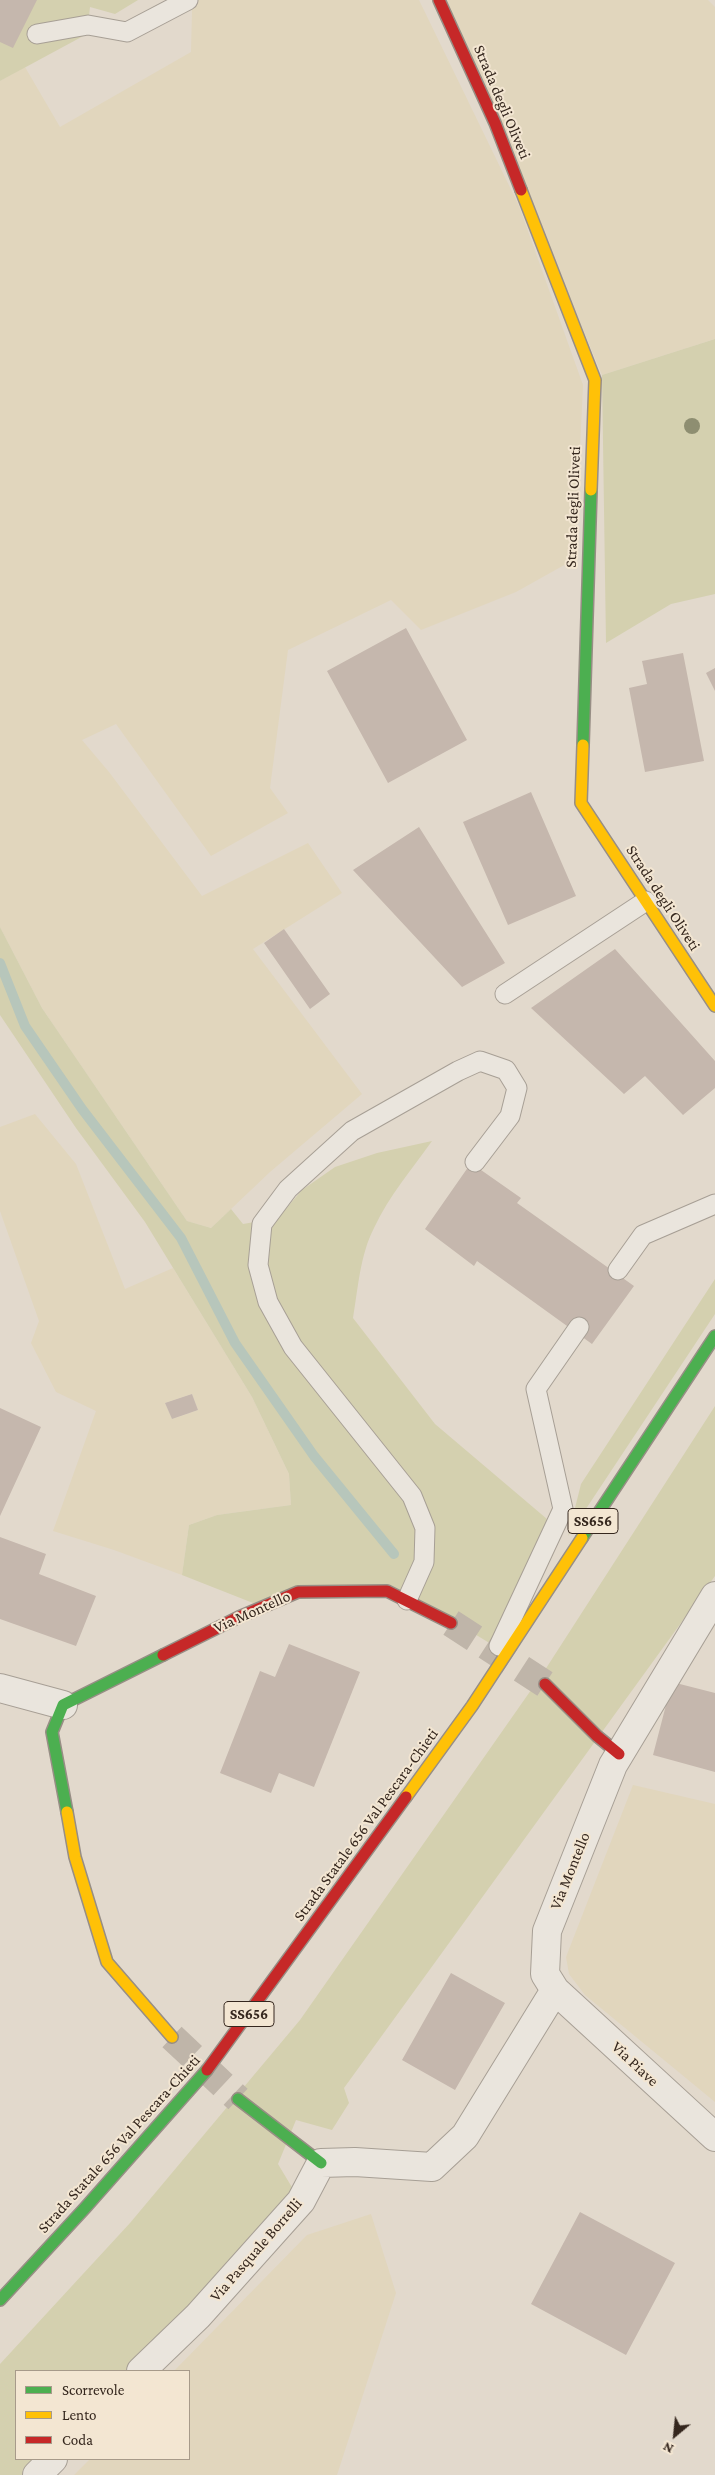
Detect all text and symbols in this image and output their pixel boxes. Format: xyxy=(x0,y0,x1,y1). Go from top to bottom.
street label: Strada degli Oliveti xyxy=(469,42,535,162)
street label: Strada degli Oliveti xyxy=(561,446,585,568)
street label: Strada degli Oliveti xyxy=(622,842,704,954)
road number: SS656 xyxy=(568,1508,618,1534)
street label: Via Montello xyxy=(211,1587,293,1637)
street label: Strada Statale 656 Val Pescara-Chieti xyxy=(290,1725,442,1925)
street label: Via Montello xyxy=(546,1829,594,1913)
road number: SS656 xyxy=(224,2002,274,2026)
street label: Via Piave xyxy=(608,2037,662,2091)
street label: Strada Statale 656 Val Pescara-Chieti xyxy=(34,2051,204,2237)
street label: Via Pasquale Borrelli xyxy=(206,2194,306,2306)
legend xyxy=(15,2370,190,2460)
text: Scorrevole xyxy=(62,2382,124,2398)
text: Lento xyxy=(62,2407,96,2423)
north arrow xyxy=(650,2410,700,2460)
text: Coda xyxy=(62,2432,93,2448)
text: N xyxy=(660,2439,676,2458)

